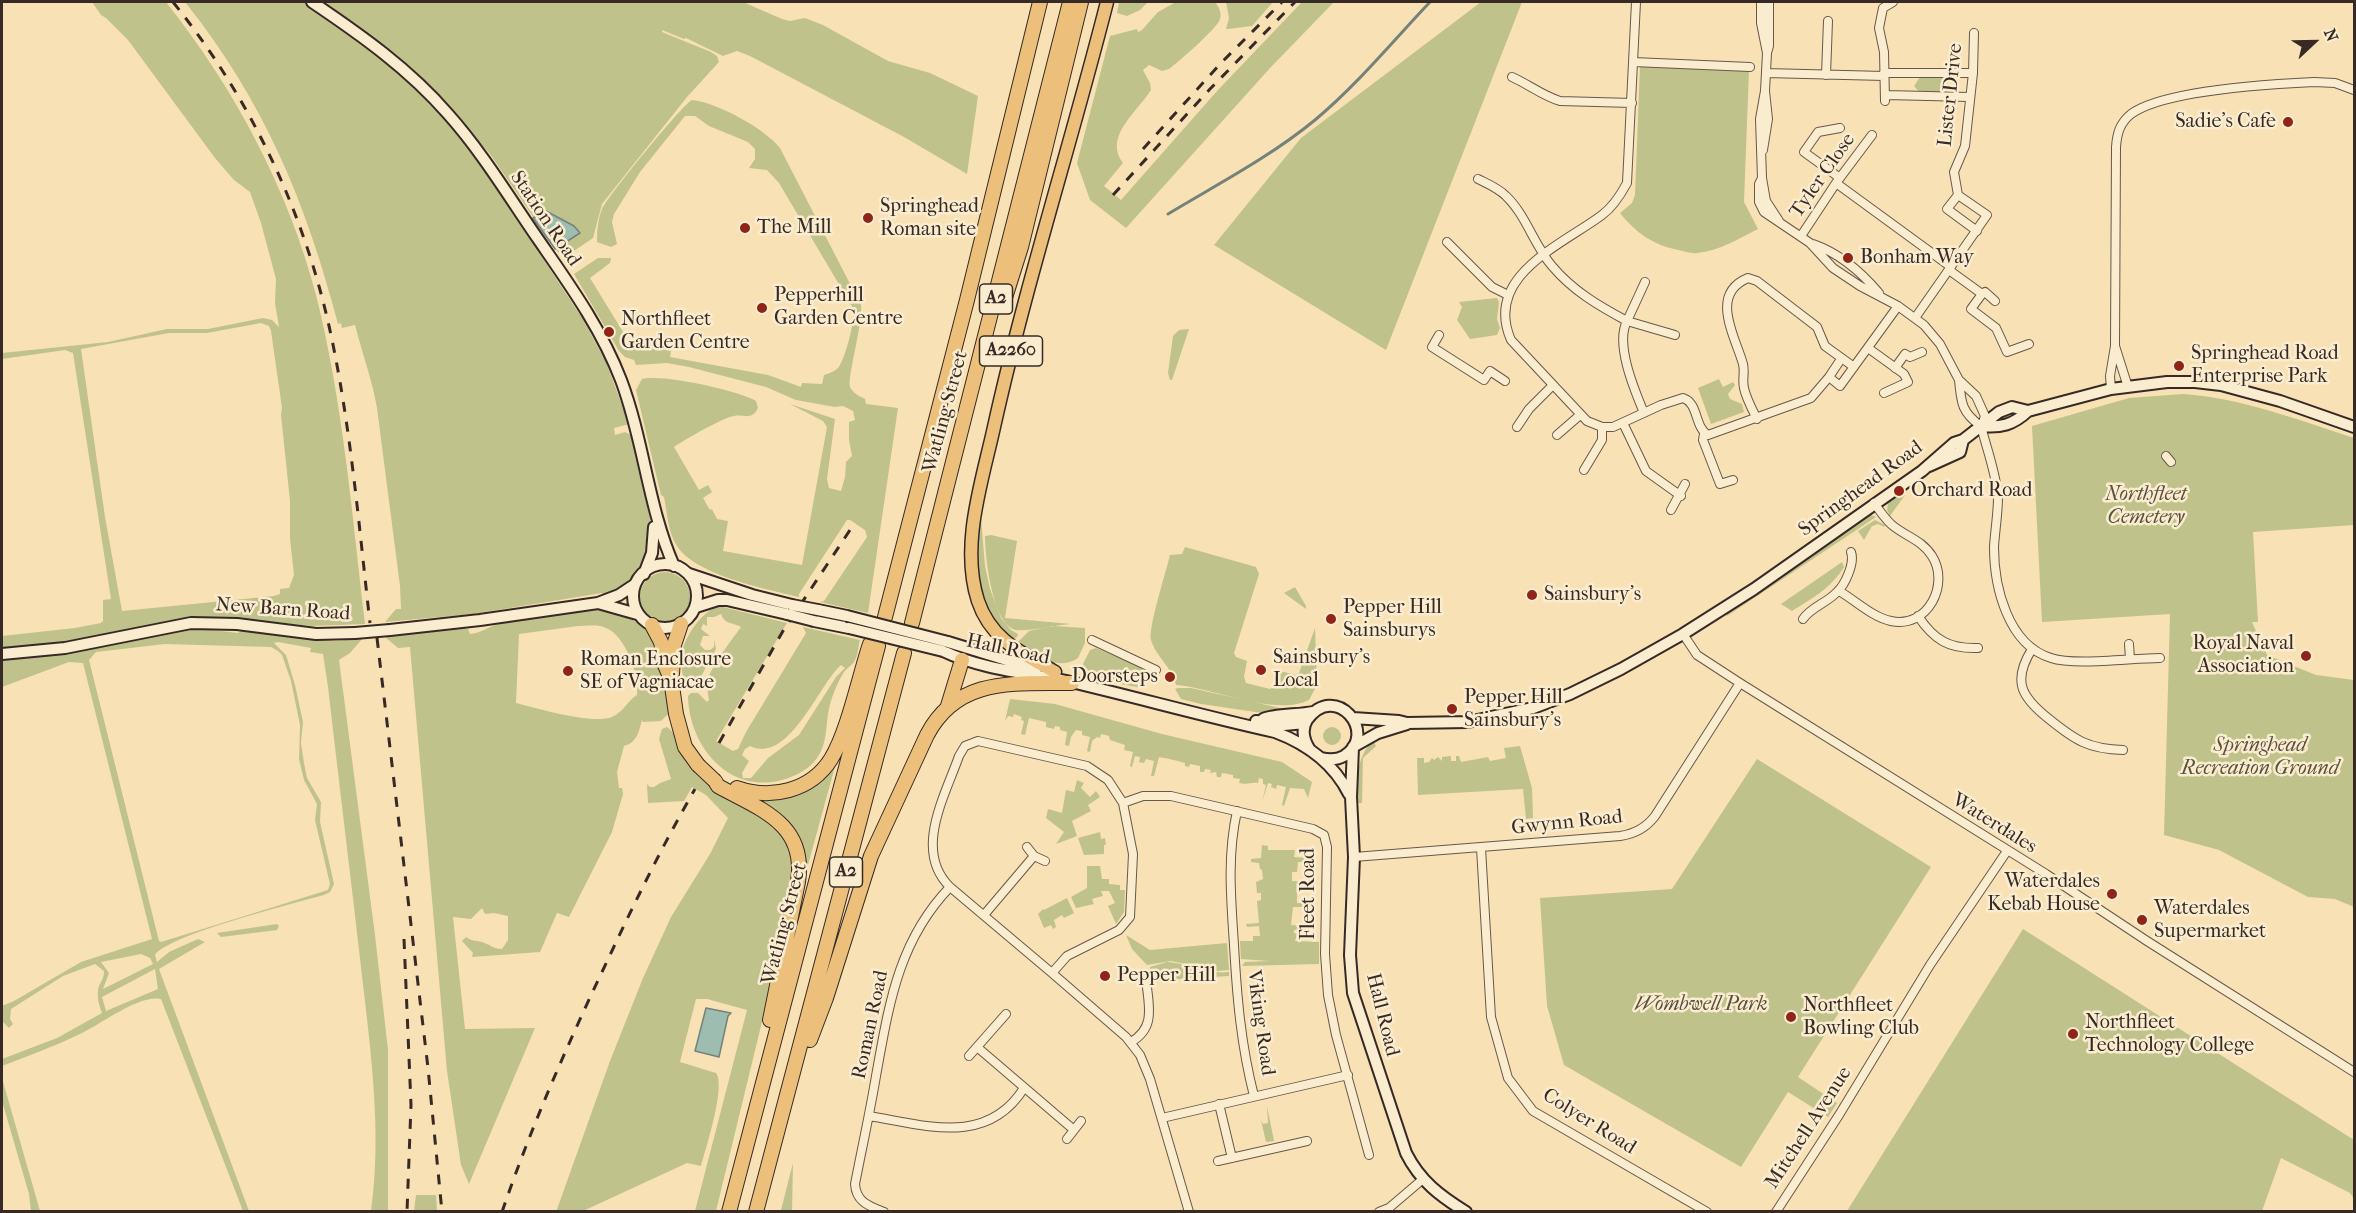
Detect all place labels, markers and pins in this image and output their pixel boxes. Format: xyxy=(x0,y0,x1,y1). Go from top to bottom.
place label: Sadie's Cafe xyxy=(2175,110,2276,134)
marker: Sadie's Cafe xyxy=(2281,115,2295,129)
place label: Springhead Roman site xyxy=(880,195,979,242)
marker: Springhead Roman site xyxy=(861,211,875,225)
place label: The Mill xyxy=(757,216,831,240)
marker: The Mill xyxy=(738,221,752,235)
place label: Bonham Way xyxy=(1860,246,1974,270)
marker: Bonham Way xyxy=(1841,251,1855,265)
place label: Pepperhill Garden Centre xyxy=(774,284,903,331)
marker: Pepperhill Garden Centre xyxy=(755,301,769,315)
place label: Northfleet Garden Centre xyxy=(621,308,750,355)
marker: Northfleet Garden Centre xyxy=(602,325,616,339)
place label: Springhead Road Enterprise Park xyxy=(2191,342,2339,389)
marker: Springhead Road Enterprise Park xyxy=(2172,359,2186,373)
place label: Orchard Road xyxy=(1911,479,2032,503)
marker: Orchard Road xyxy=(1892,484,1906,498)
place label: Sainsbury's xyxy=(1544,583,1641,607)
marker: Sainsbury's xyxy=(1525,588,1539,602)
place label: Pepper Hill Sainsburys xyxy=(1343,596,1442,643)
marker: Pepper Hill Sainsburys xyxy=(1324,612,1338,626)
place label: Royal Naval Association xyxy=(2193,632,2294,679)
place label: Sainsbury's Local xyxy=(1273,646,1370,693)
place label: Roman Enclosure SE of Vagniacae xyxy=(580,648,731,695)
marker: Royal Naval Association xyxy=(2299,649,2313,663)
marker: Sainsbury's Local xyxy=(1254,663,1268,677)
marker: Roman Enclosure SE of Vagniacae xyxy=(561,664,575,678)
place label: Doorsteps xyxy=(1071,665,1158,689)
marker: Doorsteps xyxy=(1163,670,1177,684)
place label: Pepper Hill Sainsbury's xyxy=(1464,686,1563,733)
marker: Pepper Hill Sainsbury's xyxy=(1445,702,1459,716)
place label: Waterdales Kebab House xyxy=(1987,870,2100,917)
marker: Waterdales Kebab House xyxy=(2105,887,2119,901)
place label: Waterdales Supermarket xyxy=(2154,897,2266,944)
marker: Waterdales Supermarket xyxy=(2135,913,2149,927)
place label: Pepper Hill xyxy=(1117,964,1216,988)
marker: Pepper Hill xyxy=(1098,969,1112,983)
place label: Northfleet Bowling Club xyxy=(1803,994,1919,1041)
marker: Northfleet Bowling Club xyxy=(1784,1010,1798,1024)
place label: Northfleet Technology College xyxy=(2085,1011,2254,1058)
marker: Northfleet Technology College xyxy=(2066,1027,2080,1041)

